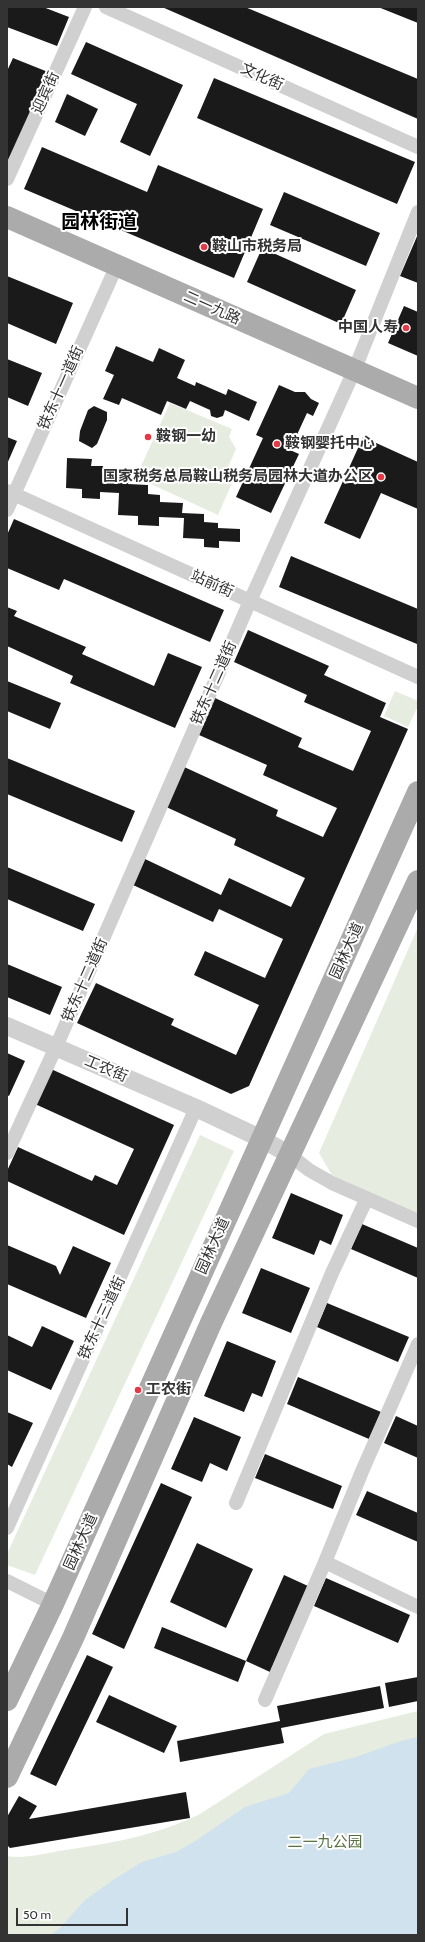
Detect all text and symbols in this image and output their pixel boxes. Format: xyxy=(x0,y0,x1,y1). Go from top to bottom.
street label: 文化街 xyxy=(238,60,286,94)
street label: 迎宾街 xyxy=(29,69,63,117)
district label: 园林街道 xyxy=(61,211,137,233)
place label: 鞍山市税务局 xyxy=(212,238,302,256)
marker: 鞍山市税务局 xyxy=(199,242,209,252)
street label: 二一九路 xyxy=(181,288,243,328)
place label: 中国人寿 xyxy=(338,319,398,337)
marker: 中国人寿 xyxy=(401,323,411,333)
street label: 铁东十一道街 xyxy=(34,343,88,433)
place label: 鞍钢一幼 xyxy=(156,428,216,446)
marker: 鞍钢一幼 xyxy=(143,432,153,442)
place label: 鞍钢婴托中心 xyxy=(285,435,375,453)
marker: 鞍钢婴托中心 xyxy=(272,439,282,449)
place label: 国家税务总局鞍山税务局园林大道办公区 xyxy=(103,468,373,486)
marker: 国家税务总局鞍山税务局园林大道办公区 xyxy=(376,472,386,482)
street label: 站前街 xyxy=(188,567,236,601)
street label: 铁东十二道街 xyxy=(187,638,241,728)
street label: 园林大道 xyxy=(327,920,367,982)
street label: 铁东十二道街 xyxy=(58,935,112,1025)
street label: 工农街 xyxy=(82,1052,130,1086)
street label: 园林大道 xyxy=(193,1215,233,1277)
street label: 铁东十三道街 xyxy=(75,1273,129,1363)
place label: 工农街 xyxy=(146,1381,191,1399)
marker: 工农街 xyxy=(133,1385,143,1395)
street label: 园林大道 xyxy=(61,1511,101,1573)
park label: 二一九公园 xyxy=(288,1834,362,1852)
scale bar xyxy=(18,1900,130,1926)
text: 50 m xyxy=(23,1907,51,1922)

